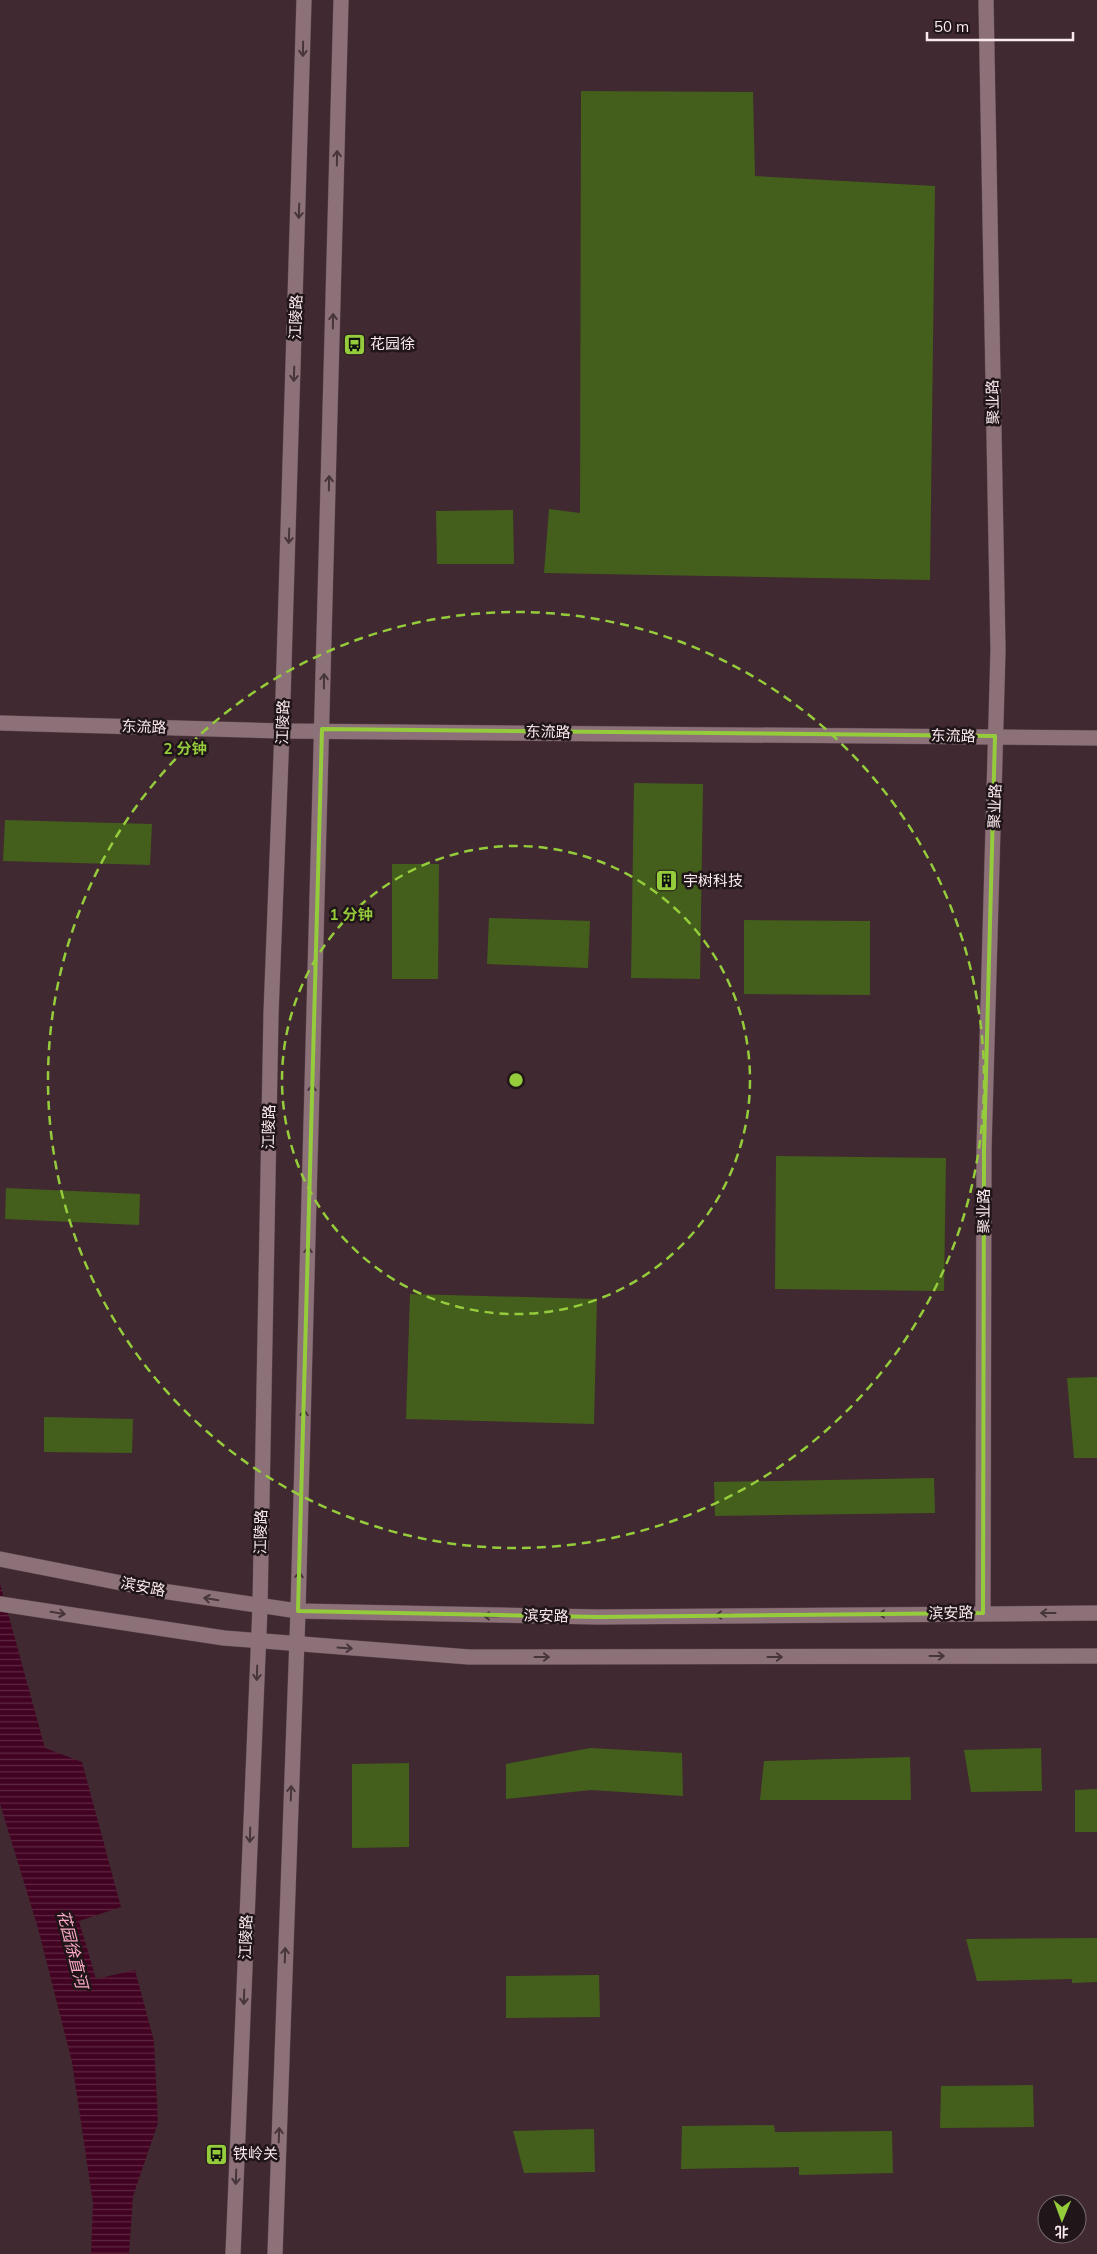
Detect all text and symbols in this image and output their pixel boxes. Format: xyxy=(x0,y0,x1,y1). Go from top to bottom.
scale bar xyxy=(927,10,1073,42)
text: 50 m xyxy=(934,17,969,36)
one-way arrow xyxy=(298,40,308,56)
one-way arrow xyxy=(332,150,342,166)
one-way arrow xyxy=(294,202,304,219)
street label: 江陵路 xyxy=(285,294,306,340)
one-way arrow xyxy=(328,313,338,329)
bus stop icon: 花园徐 xyxy=(342,332,366,356)
place label: 花园徐 xyxy=(370,334,415,353)
one-way arrow xyxy=(289,365,299,381)
street label: 聚业路 xyxy=(983,379,1002,425)
one-way arrow xyxy=(324,475,333,491)
one-way arrow xyxy=(284,528,293,544)
one-way arrow xyxy=(319,673,328,689)
street label: 江陵路 xyxy=(272,699,293,745)
street label: 东流路 xyxy=(121,716,167,737)
street label: 东流路 xyxy=(525,722,571,741)
street label: 东流路 xyxy=(930,726,976,745)
text: 2 分钟 xyxy=(163,739,207,758)
street label: 聚业路 xyxy=(984,783,1005,829)
building icon: 宇树科技 xyxy=(655,869,679,893)
place label: 宇树科技 xyxy=(683,871,743,890)
text: 1 分钟 xyxy=(329,905,373,924)
centre of rings xyxy=(507,1071,525,1089)
one-way arrow xyxy=(308,1084,317,1100)
street label: 江陵路 xyxy=(259,1104,278,1150)
street label: 聚业路 xyxy=(974,1188,993,1234)
one-way arrow xyxy=(303,1247,313,1263)
one-way arrow xyxy=(299,1409,308,1425)
street label: 江陵路 xyxy=(251,1509,270,1555)
one-way arrow xyxy=(294,1572,304,1588)
street label: 滨安路 xyxy=(119,1573,167,1600)
one-way arrow xyxy=(204,1594,220,1604)
street label: 滨安路 xyxy=(928,1603,974,1622)
street label: 滨安路 xyxy=(523,1606,569,1625)
one-way arrow xyxy=(1041,1608,1057,1618)
one-way arrow xyxy=(50,1609,66,1619)
one-way arrow xyxy=(878,1609,894,1619)
one-way arrow xyxy=(483,1611,499,1620)
one-way arrow xyxy=(716,1611,732,1620)
one-way arrow xyxy=(337,1644,353,1653)
one-way arrow xyxy=(928,1651,945,1661)
one-way arrow xyxy=(534,1652,550,1662)
one-way arrow xyxy=(766,1652,782,1662)
one-way arrow xyxy=(252,1664,261,1680)
one-way arrow xyxy=(286,1785,296,1802)
one-way arrow xyxy=(246,1827,255,1843)
water label: 花园徐直河 xyxy=(54,1908,93,1993)
street label: 江陵路 xyxy=(235,1914,256,1960)
one-way arrow xyxy=(281,1948,290,1964)
one-way arrow xyxy=(239,1989,248,2005)
one-way arrow xyxy=(274,2128,284,2144)
bus stop icon: 铁岭关 xyxy=(205,2142,229,2166)
place label: 铁岭关 xyxy=(233,2144,278,2163)
one-way arrow xyxy=(232,2169,241,2185)
north arrow xyxy=(1037,2194,1087,2244)
text: 北 xyxy=(1055,2223,1069,2241)

